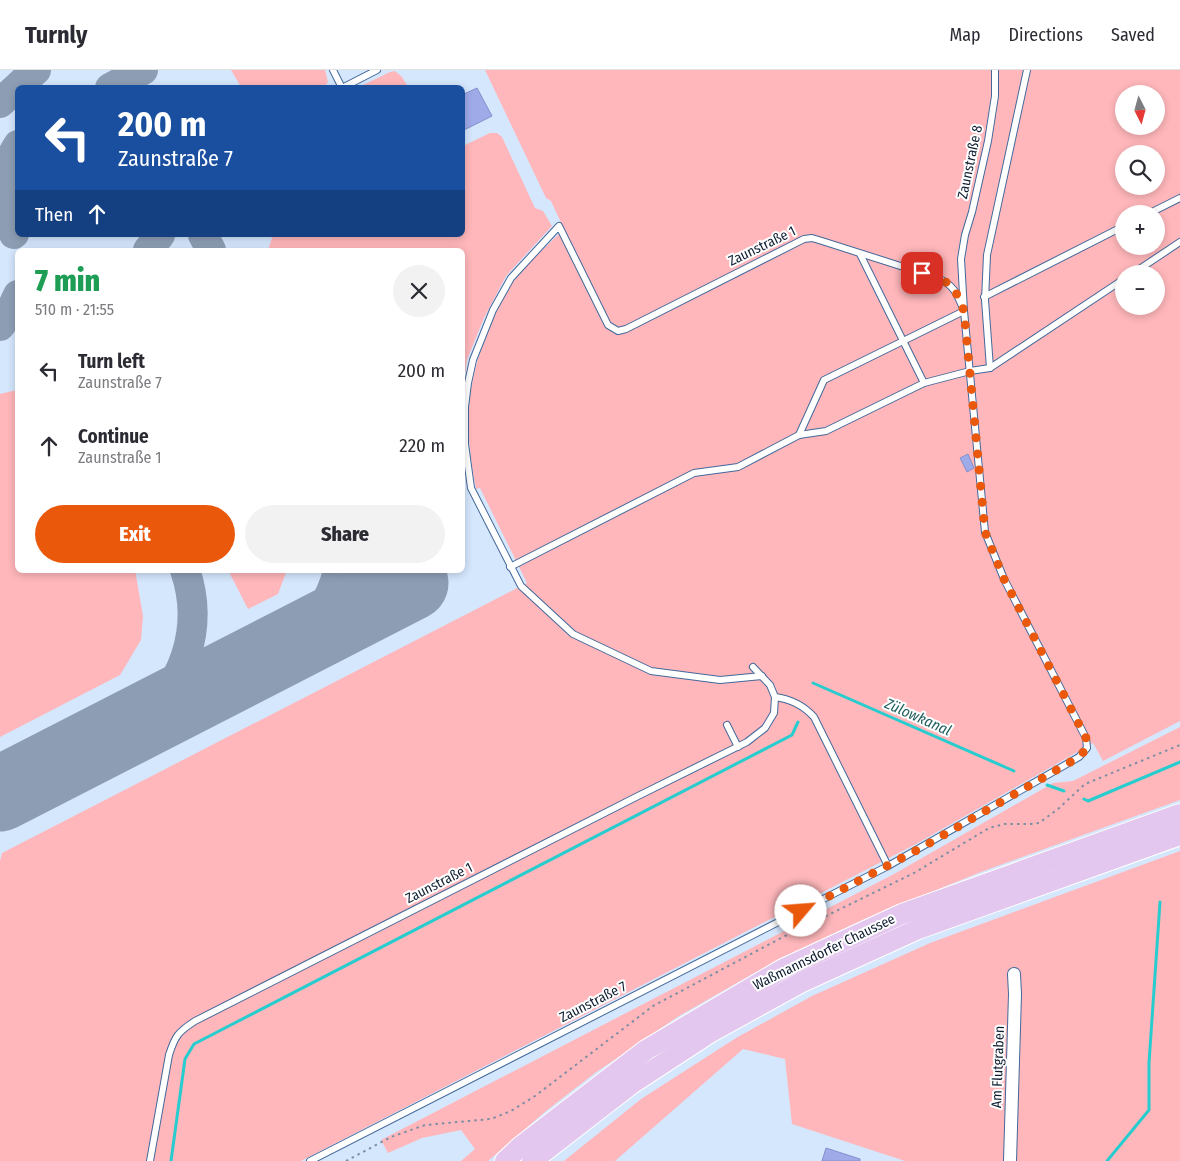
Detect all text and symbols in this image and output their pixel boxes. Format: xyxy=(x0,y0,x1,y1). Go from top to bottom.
text: Turnly xyxy=(25,21,87,49)
text: Map xyxy=(949,24,981,46)
text: Directions xyxy=(1009,24,1083,46)
text: Saved xyxy=(1111,24,1155,46)
north arrow xyxy=(1115,85,1165,135)
map controls xyxy=(1115,85,1165,315)
text: 200 m xyxy=(118,103,206,145)
icon: left xyxy=(35,105,100,170)
street label: Zaunstraße 8 xyxy=(954,124,986,200)
text: Zaunstraße 7 xyxy=(118,145,233,172)
button: search xyxy=(1115,145,1165,195)
icon: ahead xyxy=(83,200,111,228)
text: Then xyxy=(35,203,73,226)
button: + xyxy=(1115,205,1165,255)
street label: Zaunstraße 1 xyxy=(725,222,799,270)
pin xyxy=(901,252,943,294)
icon: arrive xyxy=(908,259,936,287)
text: 7 min xyxy=(35,263,100,299)
button: close xyxy=(393,265,445,317)
button: − xyxy=(1115,265,1165,315)
text: 510 m · 21:55 xyxy=(35,300,114,319)
text: Turn left xyxy=(78,350,145,373)
icon: left xyxy=(35,357,63,385)
text: 200 m xyxy=(398,359,445,382)
text: Zaunstraße 7 xyxy=(78,373,162,392)
text: Continue xyxy=(78,425,149,448)
icon: ahead xyxy=(35,432,63,460)
text: 220 m xyxy=(399,434,445,457)
text: Zaunstraße 1 xyxy=(78,448,161,467)
button: Exit xyxy=(35,505,235,563)
button: Share xyxy=(245,505,445,563)
water label: Zülowkanal xyxy=(881,694,954,740)
street label: Zaunstraße 1 xyxy=(403,859,475,907)
position arrow xyxy=(774,884,826,936)
street label: Waßmannsdorfer Chaussee xyxy=(750,910,898,994)
street label: Zaunstraße 7 xyxy=(557,978,630,1026)
street label: Am Flutgraben xyxy=(988,1026,1008,1108)

